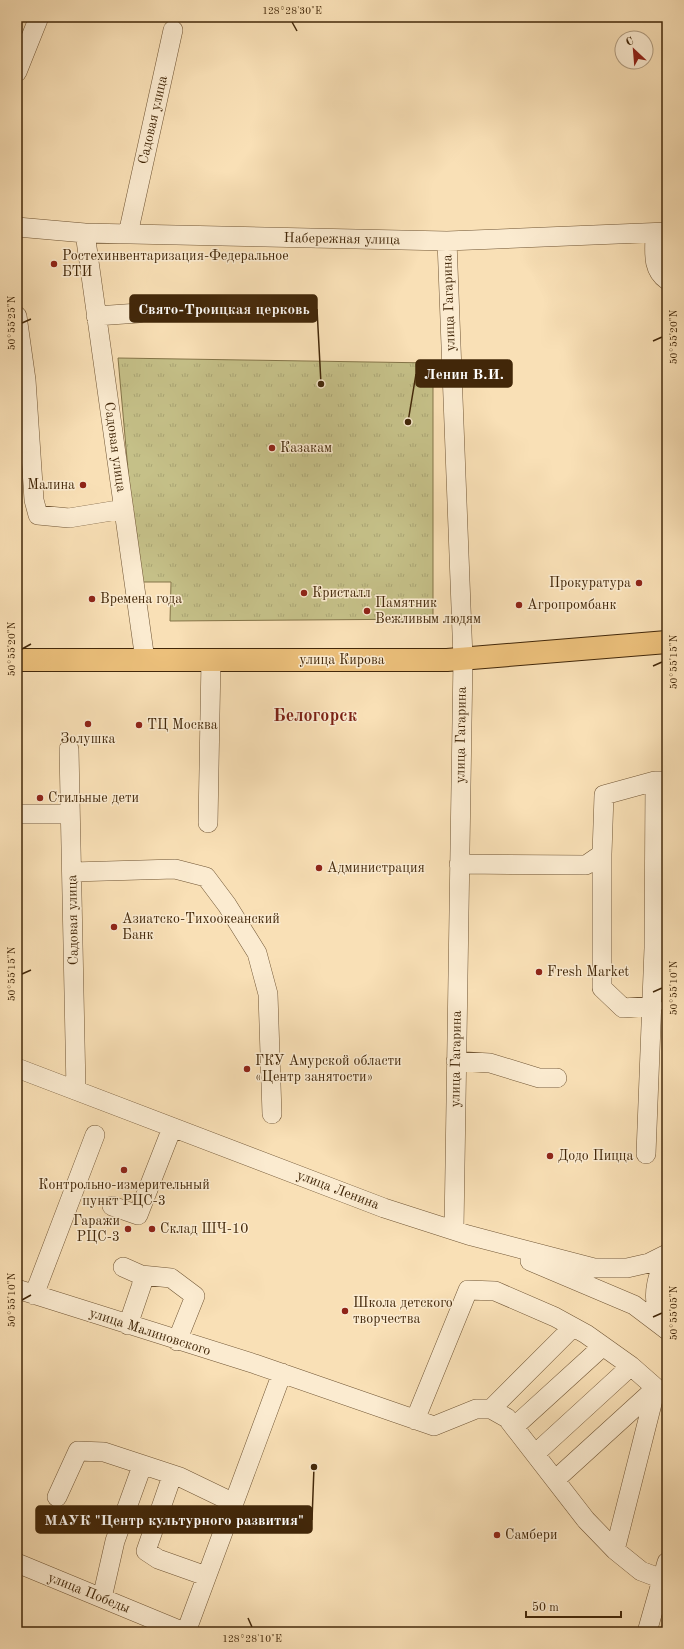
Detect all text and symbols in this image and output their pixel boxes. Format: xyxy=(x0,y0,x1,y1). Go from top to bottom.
text: 128°28'30"E xyxy=(262,6,322,16)
north arrow xyxy=(614,30,654,70)
text: С xyxy=(625,36,636,49)
street label: Садовая улица xyxy=(136,74,170,166)
street label: Набережная улица xyxy=(284,231,401,247)
place label: Ростехинвентаризация-Федеральное БТИ xyxy=(62,249,289,279)
street label: улица Гагарина xyxy=(440,254,458,352)
marker: Ростехинвентаризация-Федеральное БТИ xyxy=(49,259,59,269)
text: 50°55'25"N xyxy=(7,295,17,350)
callout: Свято-Троицкая церковь xyxy=(130,295,317,322)
text: Свято-Троицкая церковь xyxy=(138,303,310,318)
text: 50°55'20"N xyxy=(669,309,679,364)
callout: Ленин В.И. xyxy=(416,360,512,387)
text: Ленин В.И. xyxy=(424,368,504,383)
street label: Садовая улица xyxy=(102,401,128,493)
place label: Казакам xyxy=(280,441,332,455)
marker: Казакам xyxy=(267,443,277,453)
place label: Малина xyxy=(27,478,75,492)
marker: Малина xyxy=(78,480,88,490)
place label: Прокуратура xyxy=(549,576,631,590)
marker: Прокуратура xyxy=(634,578,644,588)
place label: Кристалл xyxy=(312,586,371,600)
marker: Кристалл xyxy=(299,588,309,598)
place label: Времена года xyxy=(100,592,182,606)
marker: Времена года xyxy=(87,594,97,604)
place label: Памятник Вежливым людям xyxy=(375,596,481,626)
place label: Агропромбанк xyxy=(527,598,617,612)
marker: Агропромбанк xyxy=(514,600,524,610)
marker: Памятник Вежливым людям xyxy=(362,606,372,616)
text: 50°55'20"N xyxy=(7,621,17,676)
text: 50°55'15"N xyxy=(669,634,679,689)
street label: улица Кирова xyxy=(299,653,385,667)
street label: улица Гагарина xyxy=(453,686,469,784)
district label: Белогорск xyxy=(273,707,358,725)
place label: ТЦ Москва xyxy=(147,718,218,732)
marker: Золушка xyxy=(83,719,93,729)
marker: ТЦ Москва xyxy=(134,720,144,730)
place label: Золушка xyxy=(61,732,115,746)
place label: Стильные дети xyxy=(48,791,139,805)
marker: Стильные дети xyxy=(35,793,45,803)
place label: Администрация xyxy=(327,861,425,875)
marker: Администрация xyxy=(314,863,324,873)
street label: Садовая улица xyxy=(65,874,81,965)
place label: Азиатско-Тихоокеанский Банк xyxy=(122,912,280,942)
marker: Азиатско-Тихоокеанский Банк xyxy=(109,922,119,932)
text: 50°55'15"N xyxy=(7,946,17,1001)
text: 50°55'10"N xyxy=(669,960,679,1015)
place label: Fresh Market xyxy=(547,965,629,979)
marker: Fresh Market xyxy=(534,967,544,977)
street label: улица Гагарина xyxy=(448,1010,464,1108)
place label: ГКУ Амурской области «Центр занятости» xyxy=(255,1054,402,1084)
marker: ГКУ Амурской области «Центр занятости» xyxy=(242,1064,252,1074)
place label: Додо Пицца xyxy=(558,1149,634,1163)
marker: Додо Пицца xyxy=(545,1151,555,1161)
marker: Контрольно-измерительный пункт РЦС-3 xyxy=(119,1165,129,1175)
street label: улица Ленина xyxy=(295,1168,381,1212)
place label: Контрольно-измерительный пункт РЦС-3 xyxy=(38,1178,210,1208)
place label: Гаражи РЦС-3 xyxy=(73,1214,120,1244)
place label: Склад ШЧ-10 xyxy=(160,1222,248,1236)
marker: Гаражи РЦС-3 xyxy=(123,1224,133,1234)
marker: Склад ШЧ-10 xyxy=(147,1224,157,1234)
text: 50°55'10"N xyxy=(7,1272,17,1327)
text: 50°55'05"N xyxy=(669,1285,679,1340)
place label: Школа детского творчества xyxy=(353,1296,453,1326)
street label: улица Малиновского xyxy=(88,1306,212,1358)
marker: Школа детского творчества xyxy=(340,1306,350,1316)
callout: МАУК "Центр культурного развития" xyxy=(36,1506,312,1533)
text: МАУК "Центр культурного развития" xyxy=(44,1514,304,1529)
place label: Самбери xyxy=(505,1528,558,1542)
marker: Самбери xyxy=(492,1530,502,1540)
street label: улица Победы xyxy=(46,1570,132,1616)
scale bar xyxy=(526,1593,621,1619)
text: 50 m xyxy=(532,1601,559,1614)
text: 128°28'10"E xyxy=(222,1634,282,1644)

